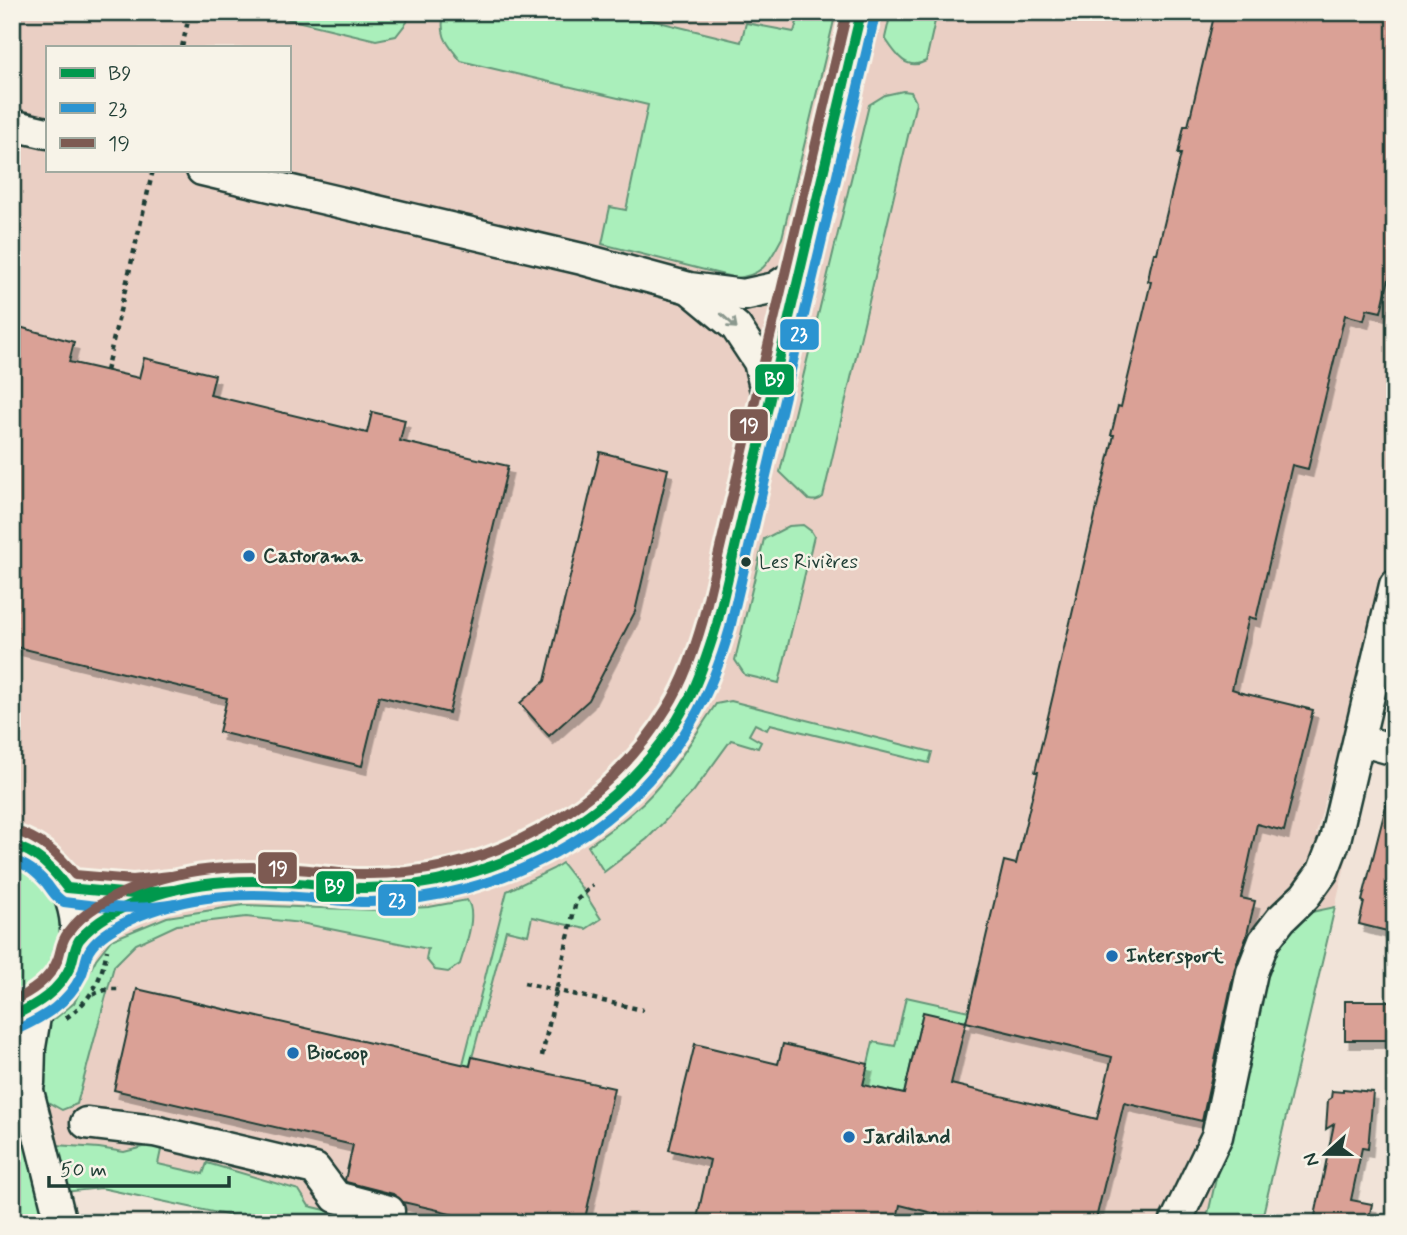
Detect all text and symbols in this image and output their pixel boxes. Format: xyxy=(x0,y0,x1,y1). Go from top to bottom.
legend xyxy=(46,46,290,172)
text: B9 xyxy=(108,60,132,88)
text: 23 xyxy=(108,96,127,124)
text: 19 xyxy=(108,130,130,158)
one-way arrow xyxy=(719,313,737,329)
line badge: 23 xyxy=(779,318,820,351)
text: 23 xyxy=(790,323,808,348)
line badge: B9 xyxy=(754,363,795,396)
text: B9 xyxy=(764,368,786,393)
line badge: 19 xyxy=(729,408,769,442)
text: 19 xyxy=(739,414,759,439)
place label: Castorama xyxy=(263,542,364,570)
marker: Castorama xyxy=(241,548,257,564)
place label: Les Rivières xyxy=(759,550,858,575)
marker: Les Rivières xyxy=(739,555,753,569)
line badge: 19 xyxy=(257,851,298,885)
text: 19 xyxy=(268,857,288,882)
line badge: B9 xyxy=(315,870,355,903)
text: B9 xyxy=(324,875,346,900)
line badge: 23 xyxy=(377,883,417,917)
text: 23 xyxy=(388,889,406,914)
place label: Intersport xyxy=(1126,942,1224,970)
marker: Intersport xyxy=(1104,948,1120,964)
place label: Biocoop xyxy=(307,1039,368,1067)
marker: Biocoop xyxy=(285,1045,301,1061)
north arrow xyxy=(1292,1120,1362,1190)
place label: Jardiland xyxy=(863,1123,951,1151)
marker: Jardiland xyxy=(841,1129,857,1145)
scale bar xyxy=(49,1144,229,1188)
text: N xyxy=(1298,1149,1325,1170)
text: 50 m xyxy=(60,1156,107,1184)

